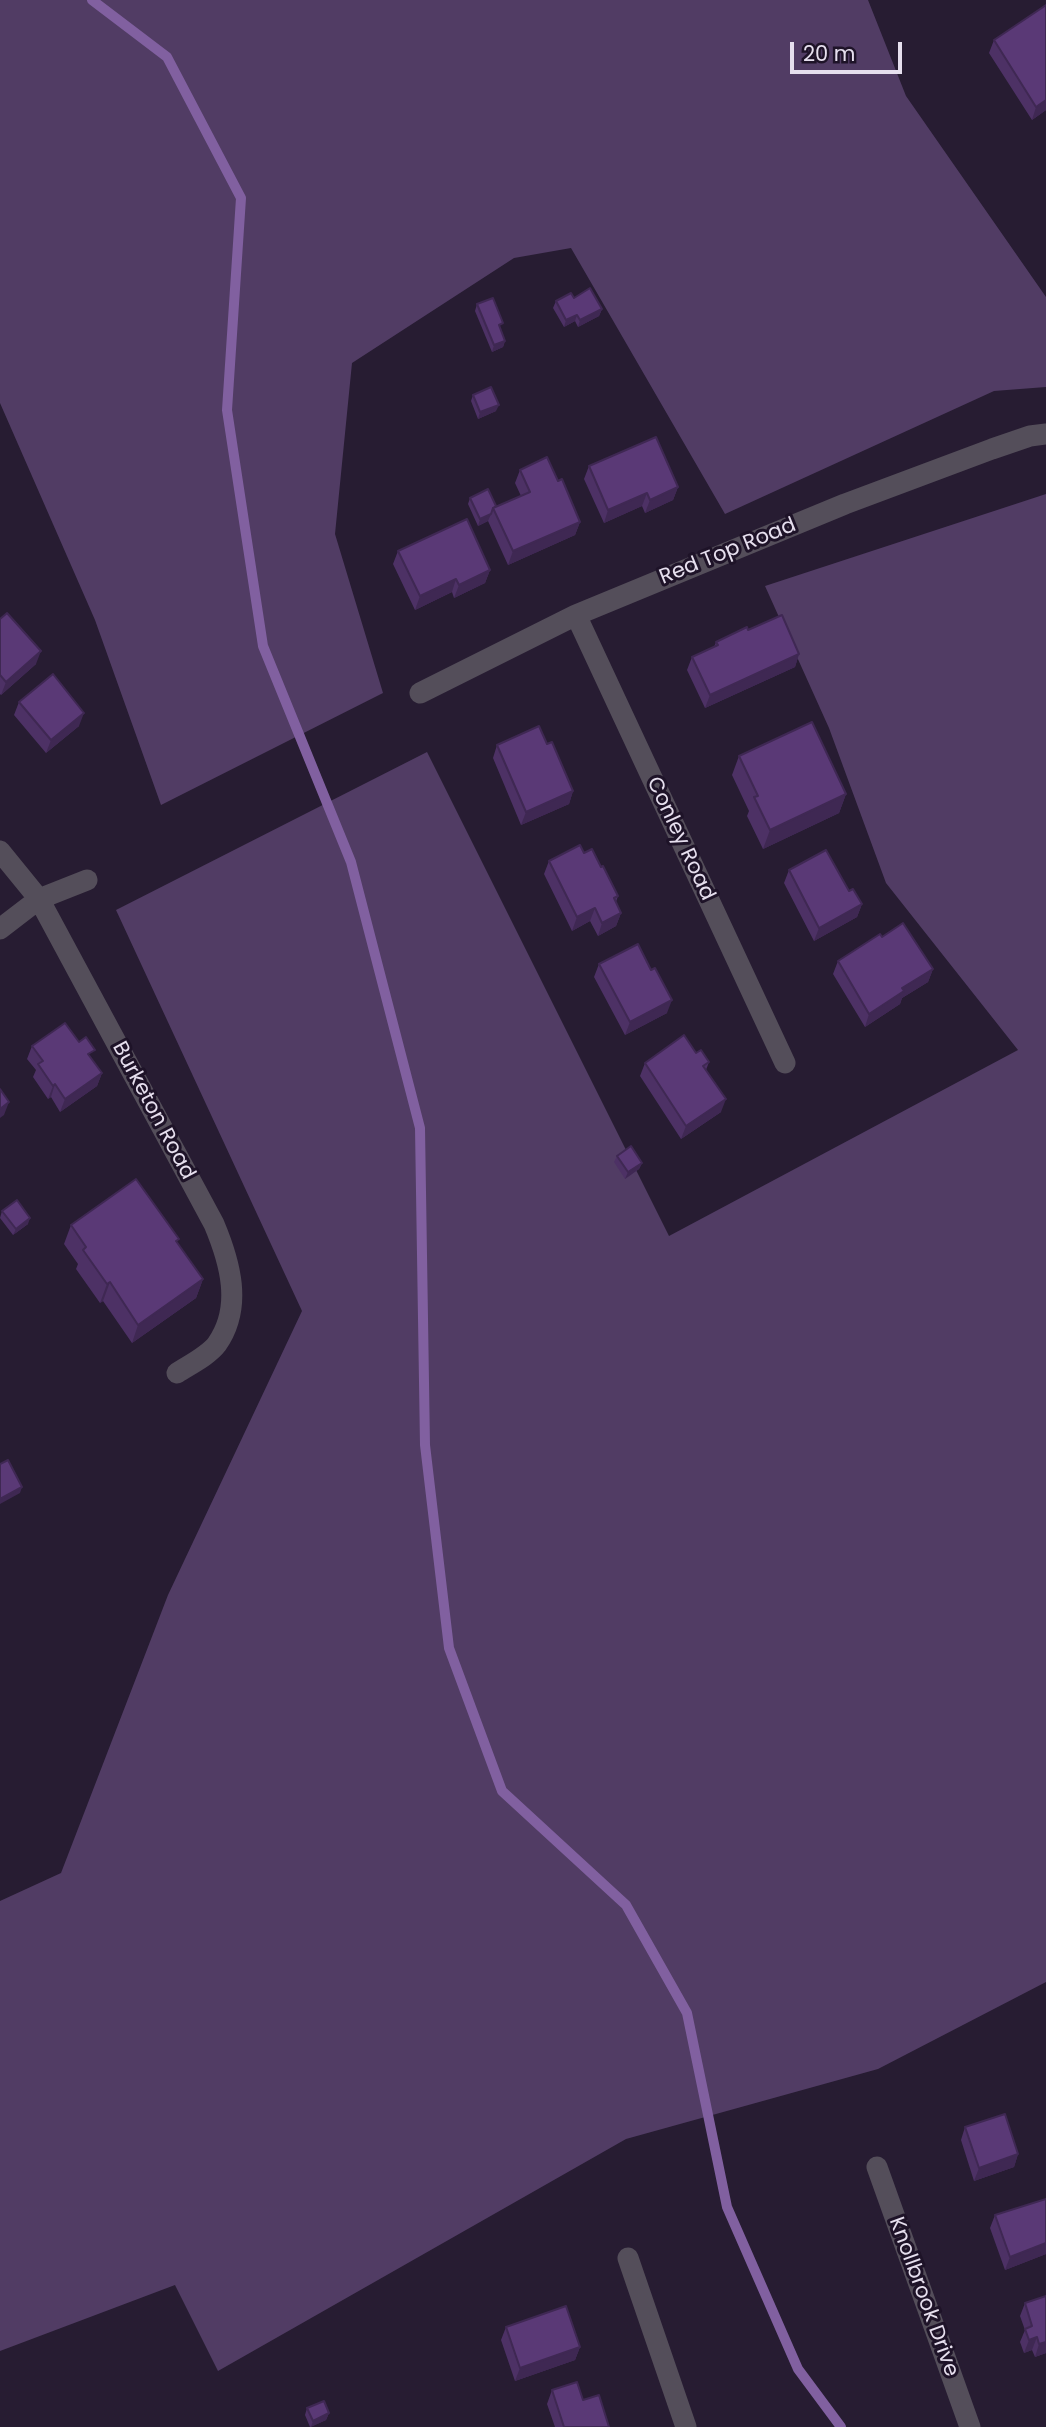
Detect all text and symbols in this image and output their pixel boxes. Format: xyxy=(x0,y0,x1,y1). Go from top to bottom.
scale bar xyxy=(794,28,906,72)
text: 20 m xyxy=(803,39,856,68)
street label: Red Top Road xyxy=(656,513,800,591)
street label: Conley Road xyxy=(640,773,720,905)
street label: Burketon Road xyxy=(106,1038,200,1184)
street label: Knollbrook Drive xyxy=(882,2214,964,2380)

